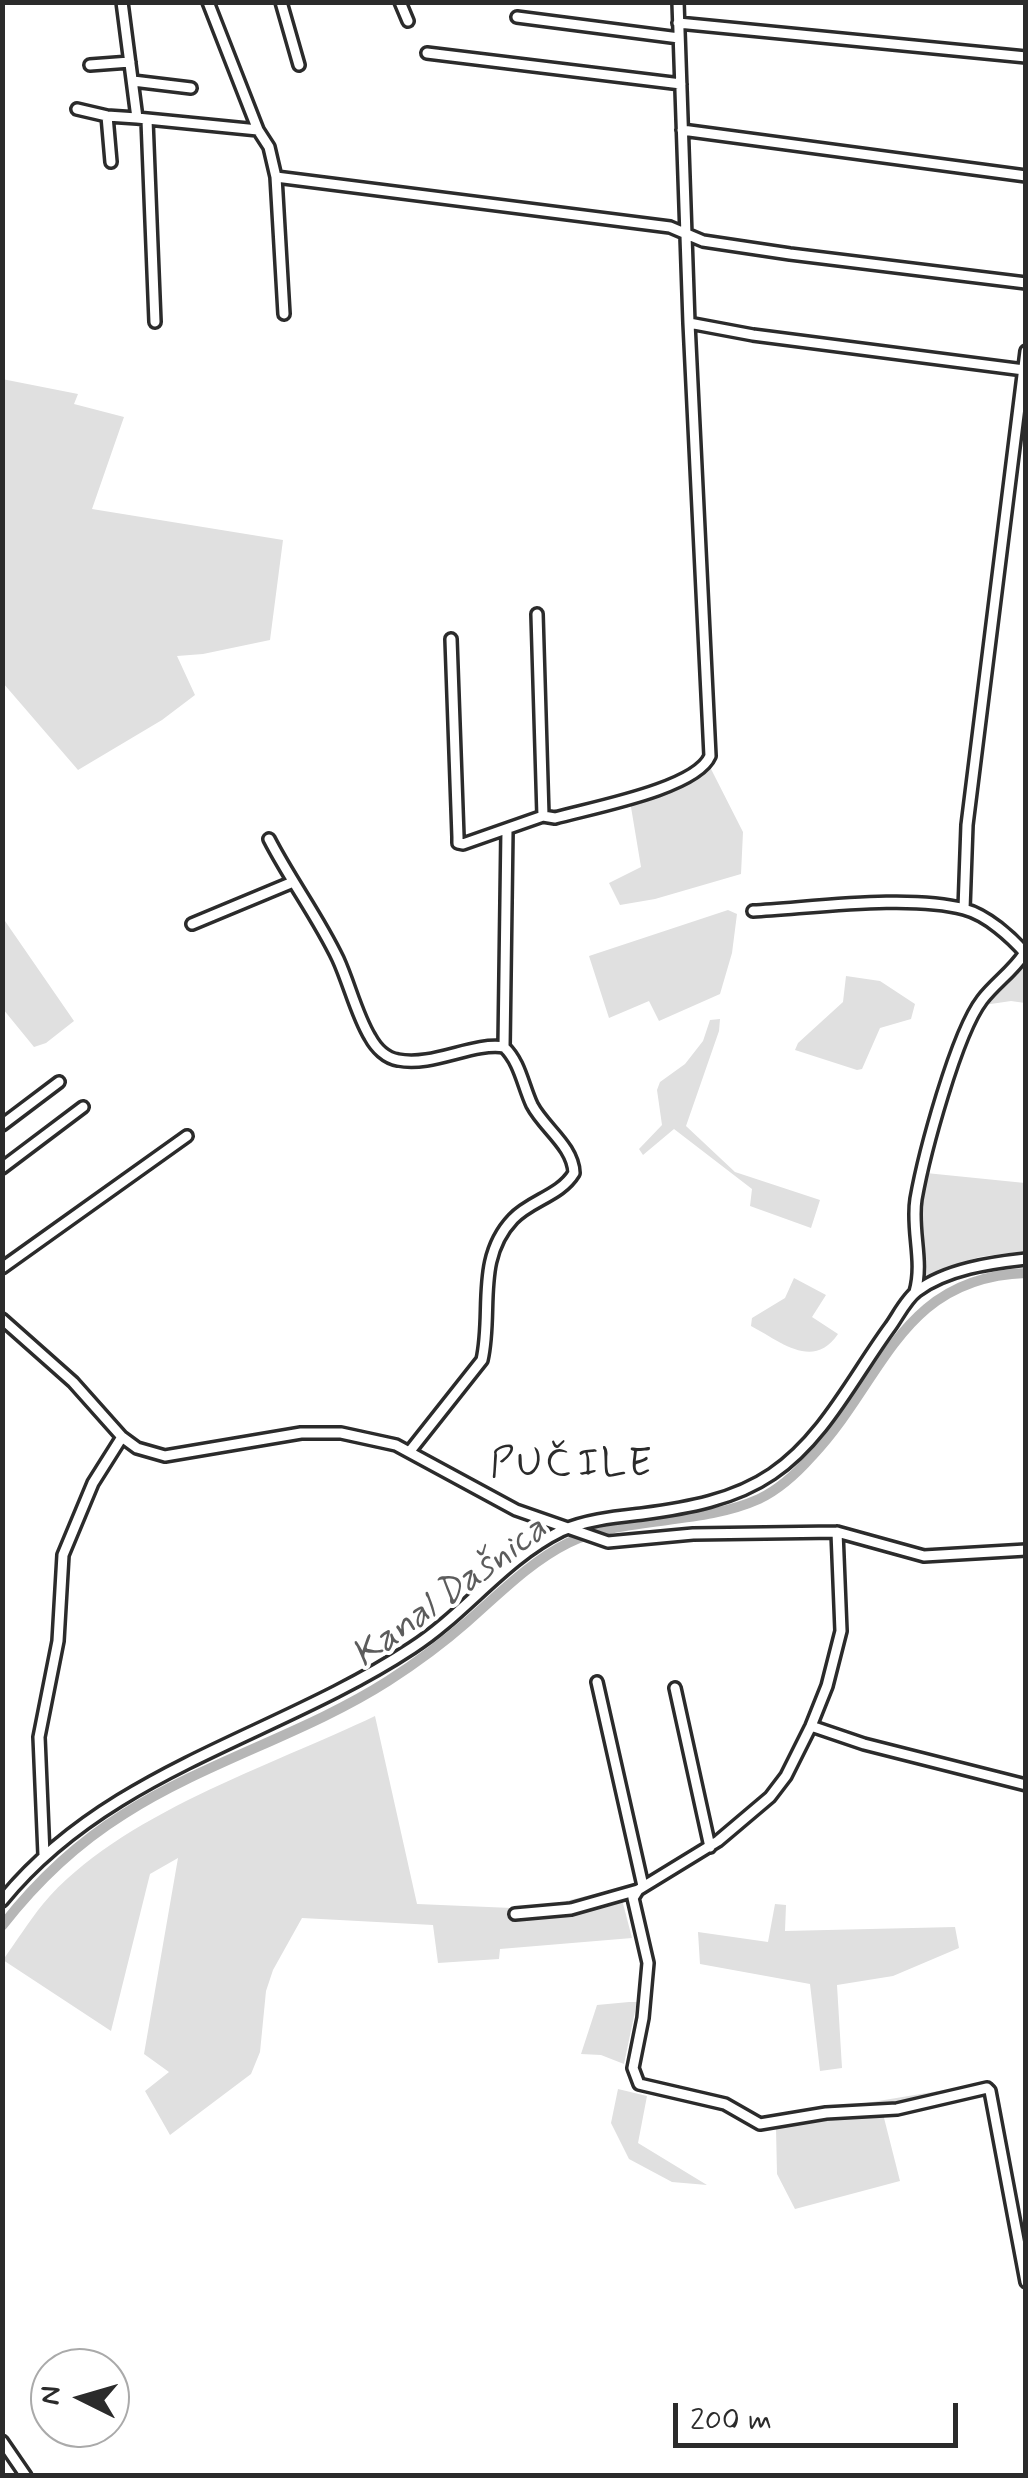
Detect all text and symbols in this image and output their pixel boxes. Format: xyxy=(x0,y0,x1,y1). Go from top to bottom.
district label: PUČILE xyxy=(487,1443,657,1491)
water label: Kanal Dašnica xyxy=(345,1508,557,1680)
north arrow xyxy=(30,2348,130,2448)
scale bar xyxy=(678,2383,963,2445)
text: N xyxy=(32,2385,71,2406)
text: 200 m xyxy=(690,2401,772,2440)

